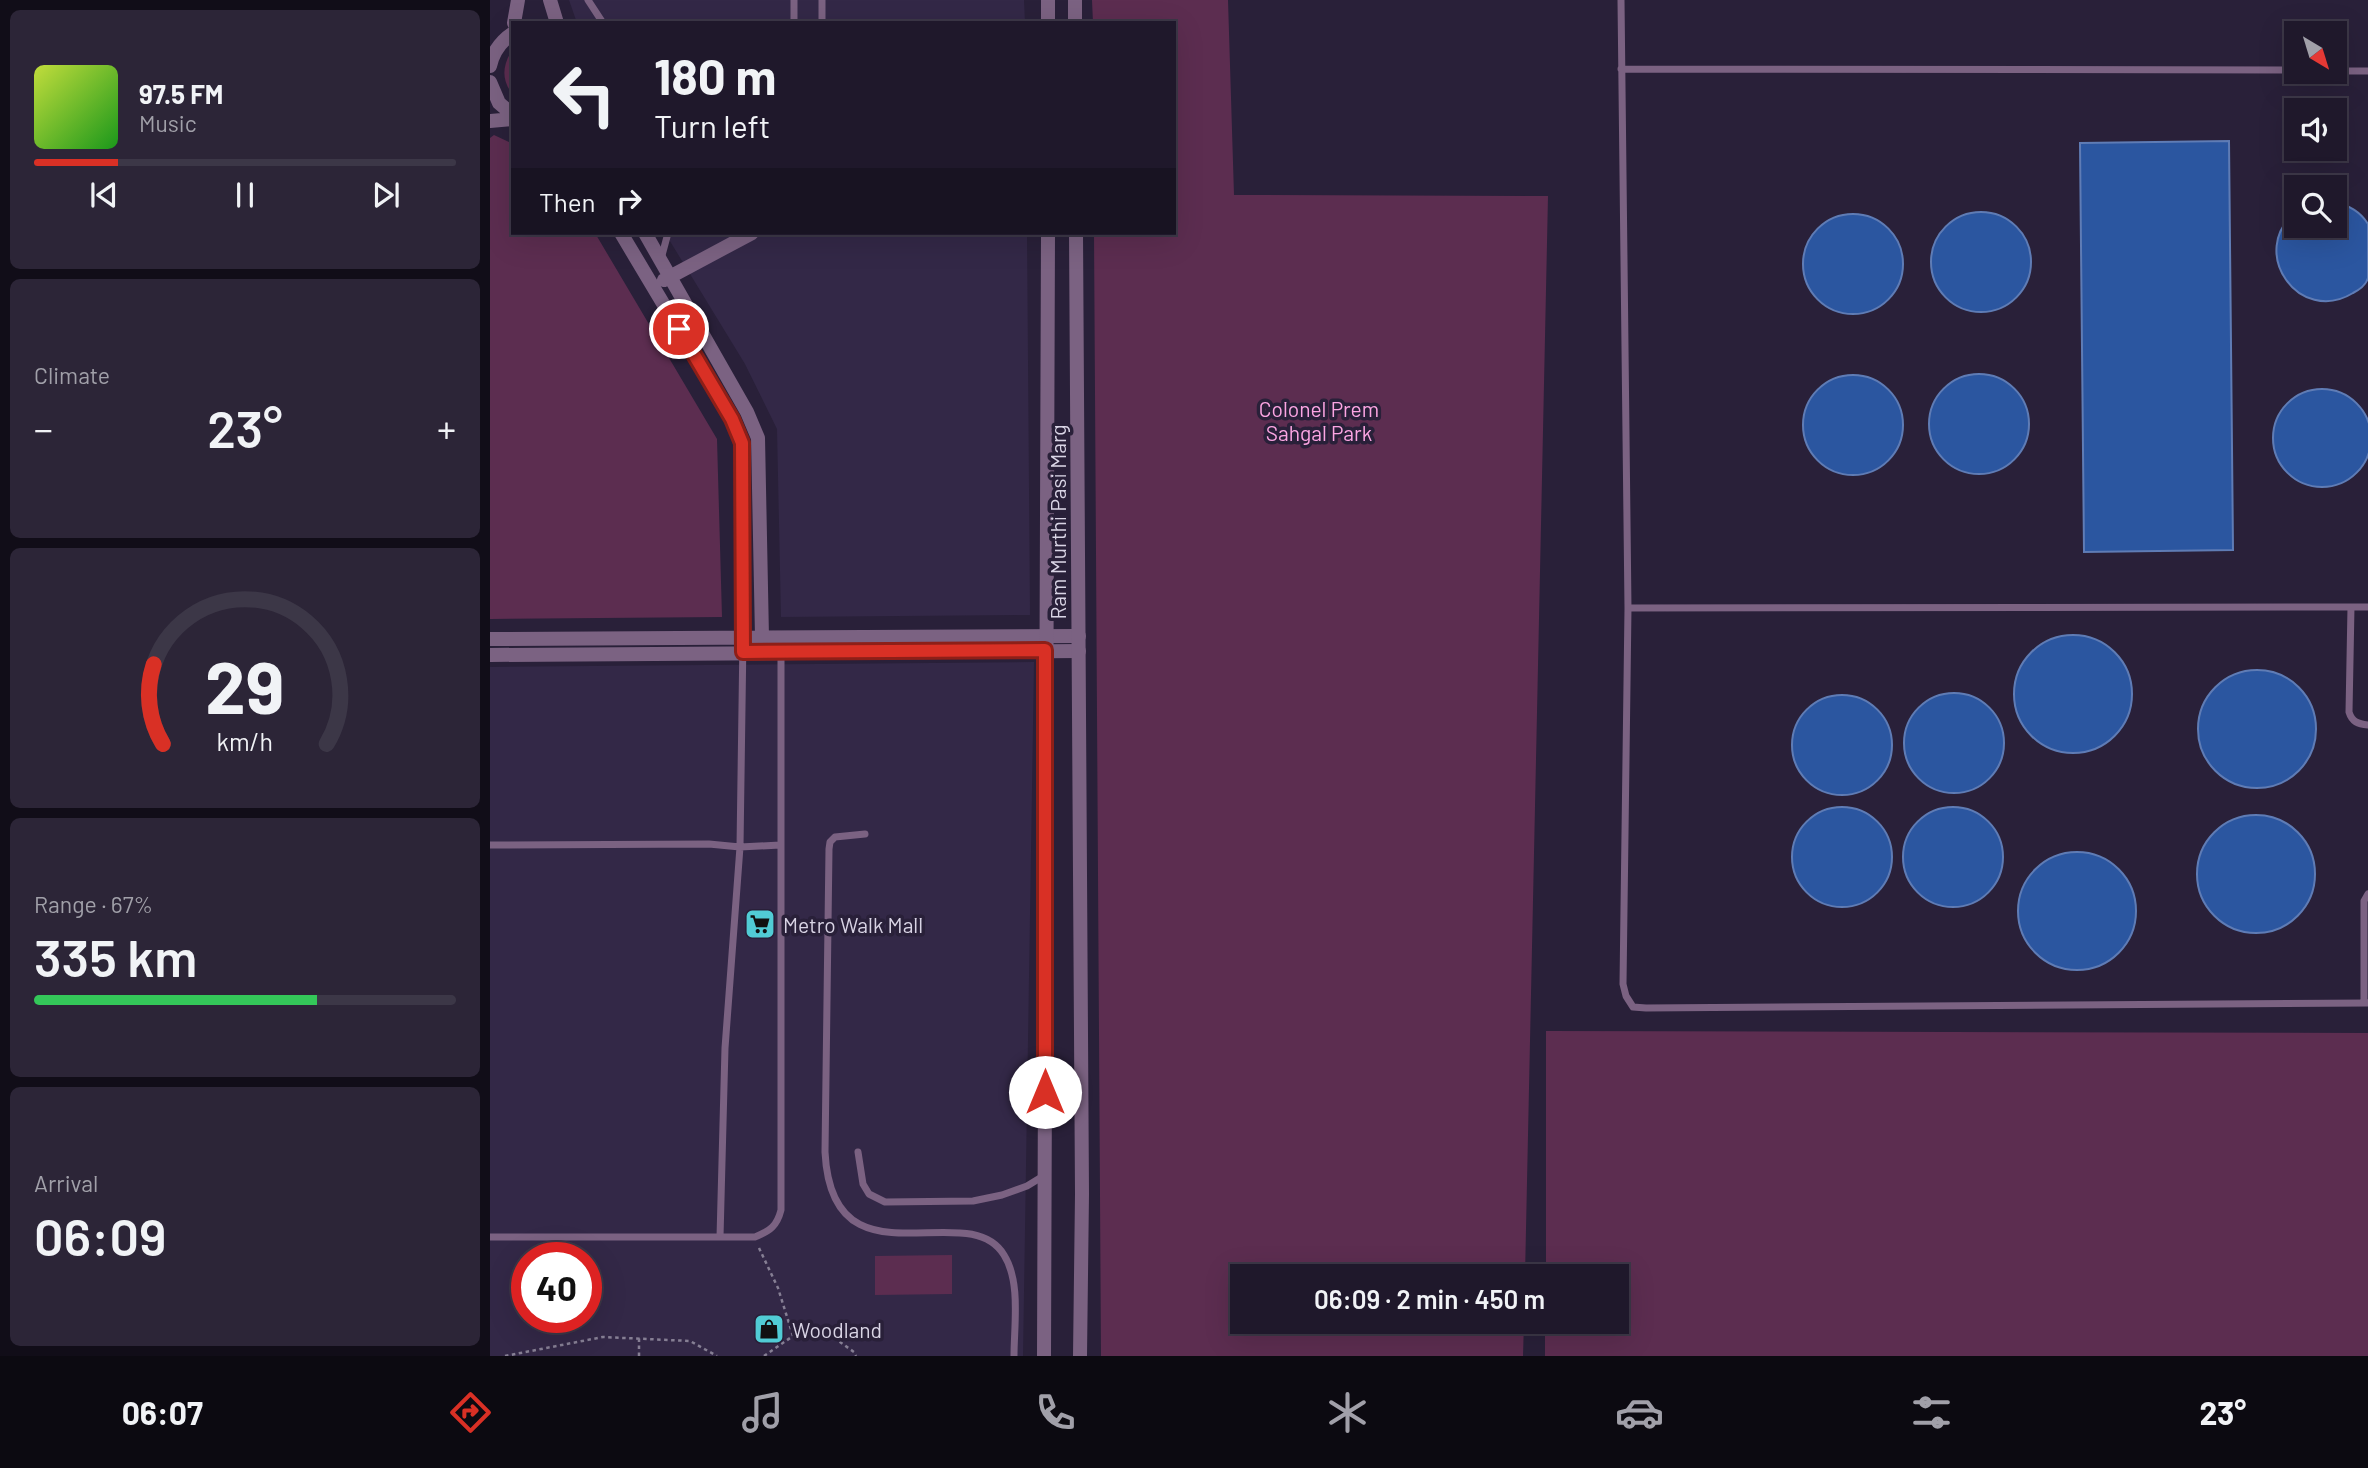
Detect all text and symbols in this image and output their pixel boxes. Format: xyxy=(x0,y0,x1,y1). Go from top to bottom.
north arrow xyxy=(2284,21,2347,84)
map controls xyxy=(2284,21,2347,238)
text: 180 m xyxy=(654,46,777,105)
icon: left xyxy=(539,49,630,140)
text: 97.5 FM xyxy=(139,78,223,109)
button: sound xyxy=(2284,98,2347,161)
text: Turn left xyxy=(654,106,771,144)
text: Music xyxy=(139,109,197,137)
button: search xyxy=(2284,175,2347,238)
icon: previous xyxy=(85,176,123,214)
icon: pause xyxy=(226,176,264,214)
icon: next xyxy=(367,176,405,214)
icon: right xyxy=(610,182,648,220)
text: Then xyxy=(539,186,596,217)
pin xyxy=(649,299,709,359)
icon: arrive xyxy=(660,310,698,348)
text: Climate xyxy=(34,361,110,389)
text: 23° xyxy=(207,396,283,458)
park label: Colonel Prem Sahgal Park xyxy=(1259,396,1379,445)
text: − xyxy=(34,405,53,451)
text: + xyxy=(437,405,456,451)
street label: Ram Murthi Pasi Marg xyxy=(1045,424,1070,620)
text: 29 xyxy=(205,641,285,729)
text: km/h xyxy=(217,726,273,756)
text: Range · 67% xyxy=(34,890,153,918)
supermarket icon: Metro Walk Mall xyxy=(743,907,777,941)
place label: Metro Walk Mall xyxy=(783,912,923,937)
text: 335 km xyxy=(34,925,197,987)
position arrow xyxy=(1008,1055,1082,1129)
text: Arrival xyxy=(34,1169,98,1197)
text: 06:09 xyxy=(34,1204,166,1266)
speed limit sign: 40 xyxy=(511,1242,602,1333)
text: 06:09 · 2 min · 450 m xyxy=(1314,1283,1545,1314)
shop icon: Woodland xyxy=(752,1312,786,1346)
place label: Woodland xyxy=(792,1317,882,1342)
icon: directions xyxy=(446,1388,495,1437)
icon: music xyxy=(738,1388,787,1437)
icon: phone xyxy=(1031,1388,1080,1437)
icon: climate xyxy=(1323,1388,1372,1437)
icon: car xyxy=(1615,1388,1664,1437)
icon: filters xyxy=(1907,1388,1956,1437)
text: 06:07 xyxy=(122,1393,203,1431)
text: 23° xyxy=(2200,1393,2246,1431)

